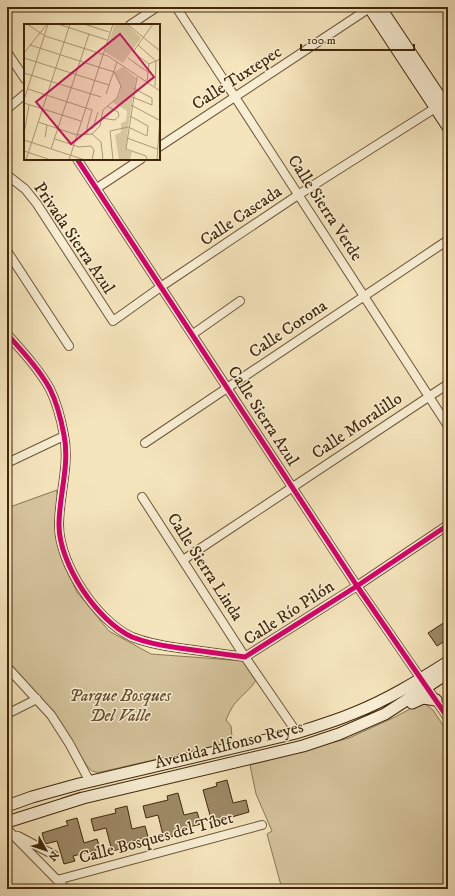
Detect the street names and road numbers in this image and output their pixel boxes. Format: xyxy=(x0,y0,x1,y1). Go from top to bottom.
street label: Calle Tuxtepec xyxy=(188,41,286,115)
street label: Calle Sierra Verde xyxy=(283,151,367,265)
street label: Privada Sierra Azul xyxy=(29,178,119,298)
street label: Calle Cascada xyxy=(196,180,287,251)
street label: Calle Corona xyxy=(245,294,332,363)
street label: Calle Sierra Azul xyxy=(223,362,303,470)
street label: Calle Moralillo xyxy=(308,388,406,464)
street label: Calle Sierra Linda xyxy=(162,509,249,626)
street label: Calle Río Pilón xyxy=(240,576,338,650)
street label: Avenida Alfonso Reyes xyxy=(152,716,306,774)
street label: Calle Bosques del Tíbet xyxy=(77,807,236,869)

